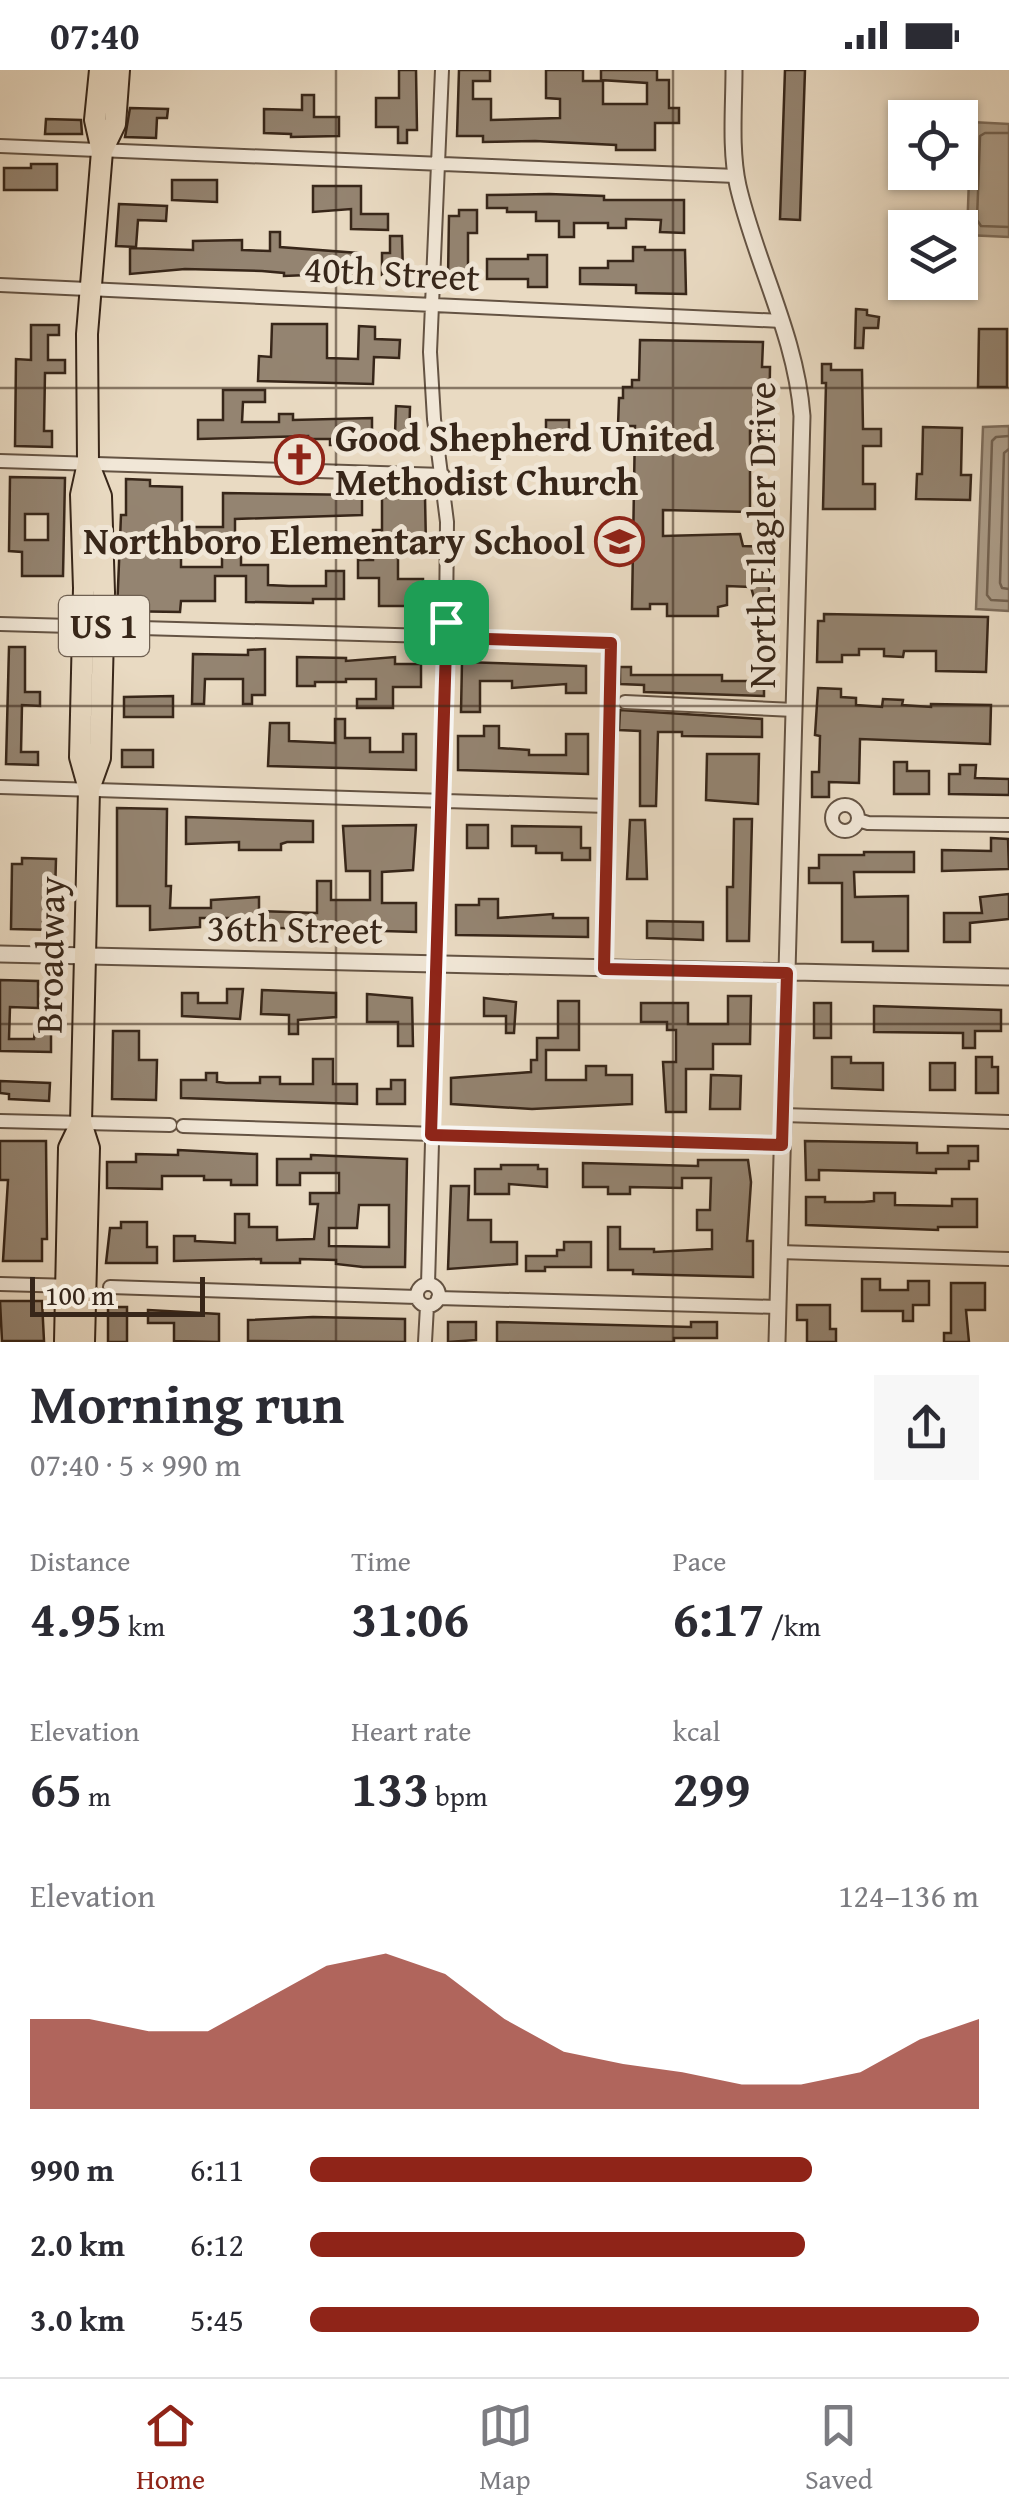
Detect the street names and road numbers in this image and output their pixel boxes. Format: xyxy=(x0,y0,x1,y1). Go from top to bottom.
street label: 40th Street xyxy=(303,239,481,305)
street label: North Flagler Drive xyxy=(733,382,789,688)
road number: US 1 xyxy=(59,596,149,656)
street label: Broadway xyxy=(20,876,78,1034)
street label: 36th Street xyxy=(207,898,383,958)

